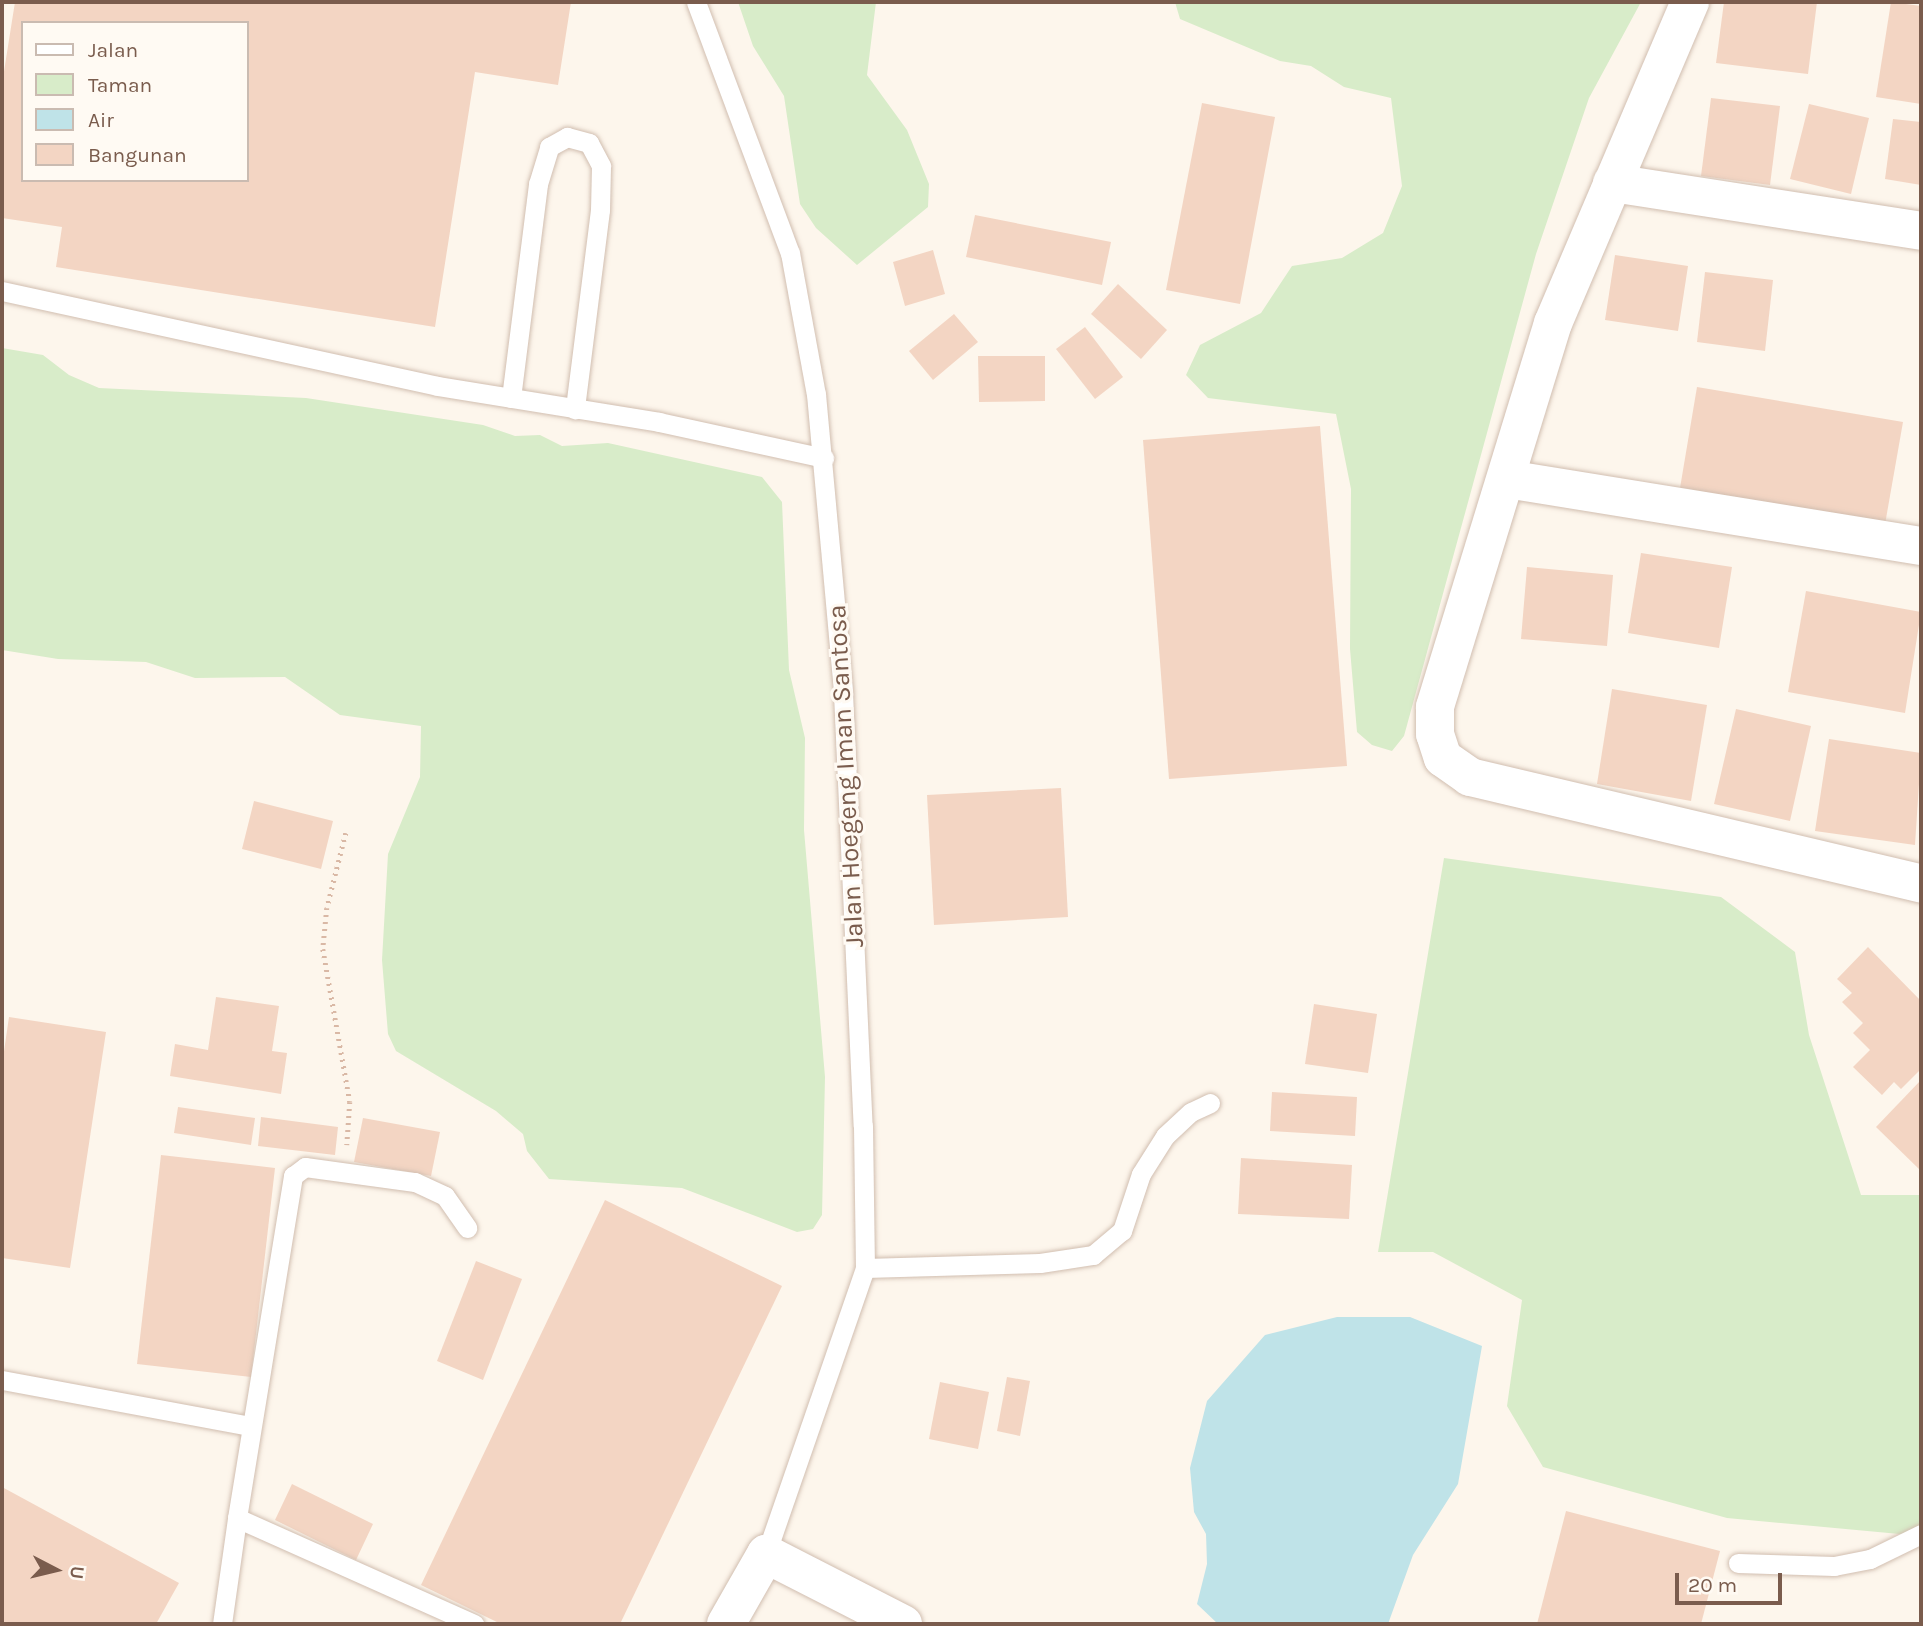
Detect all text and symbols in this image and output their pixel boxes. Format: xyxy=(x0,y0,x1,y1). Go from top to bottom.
legend xyxy=(21,21,248,182)
text: Jalan xyxy=(88,38,138,62)
text: Taman xyxy=(88,73,152,97)
text: Air xyxy=(88,108,114,132)
text: Bangunan xyxy=(88,143,187,167)
street label: Jalan Hoegeng Iman Santosa xyxy=(821,604,871,948)
north arrow xyxy=(21,1535,91,1605)
scale bar xyxy=(1678,1560,1785,1604)
text: U xyxy=(65,1565,89,1580)
text: 20 m xyxy=(1688,1573,1737,1597)

